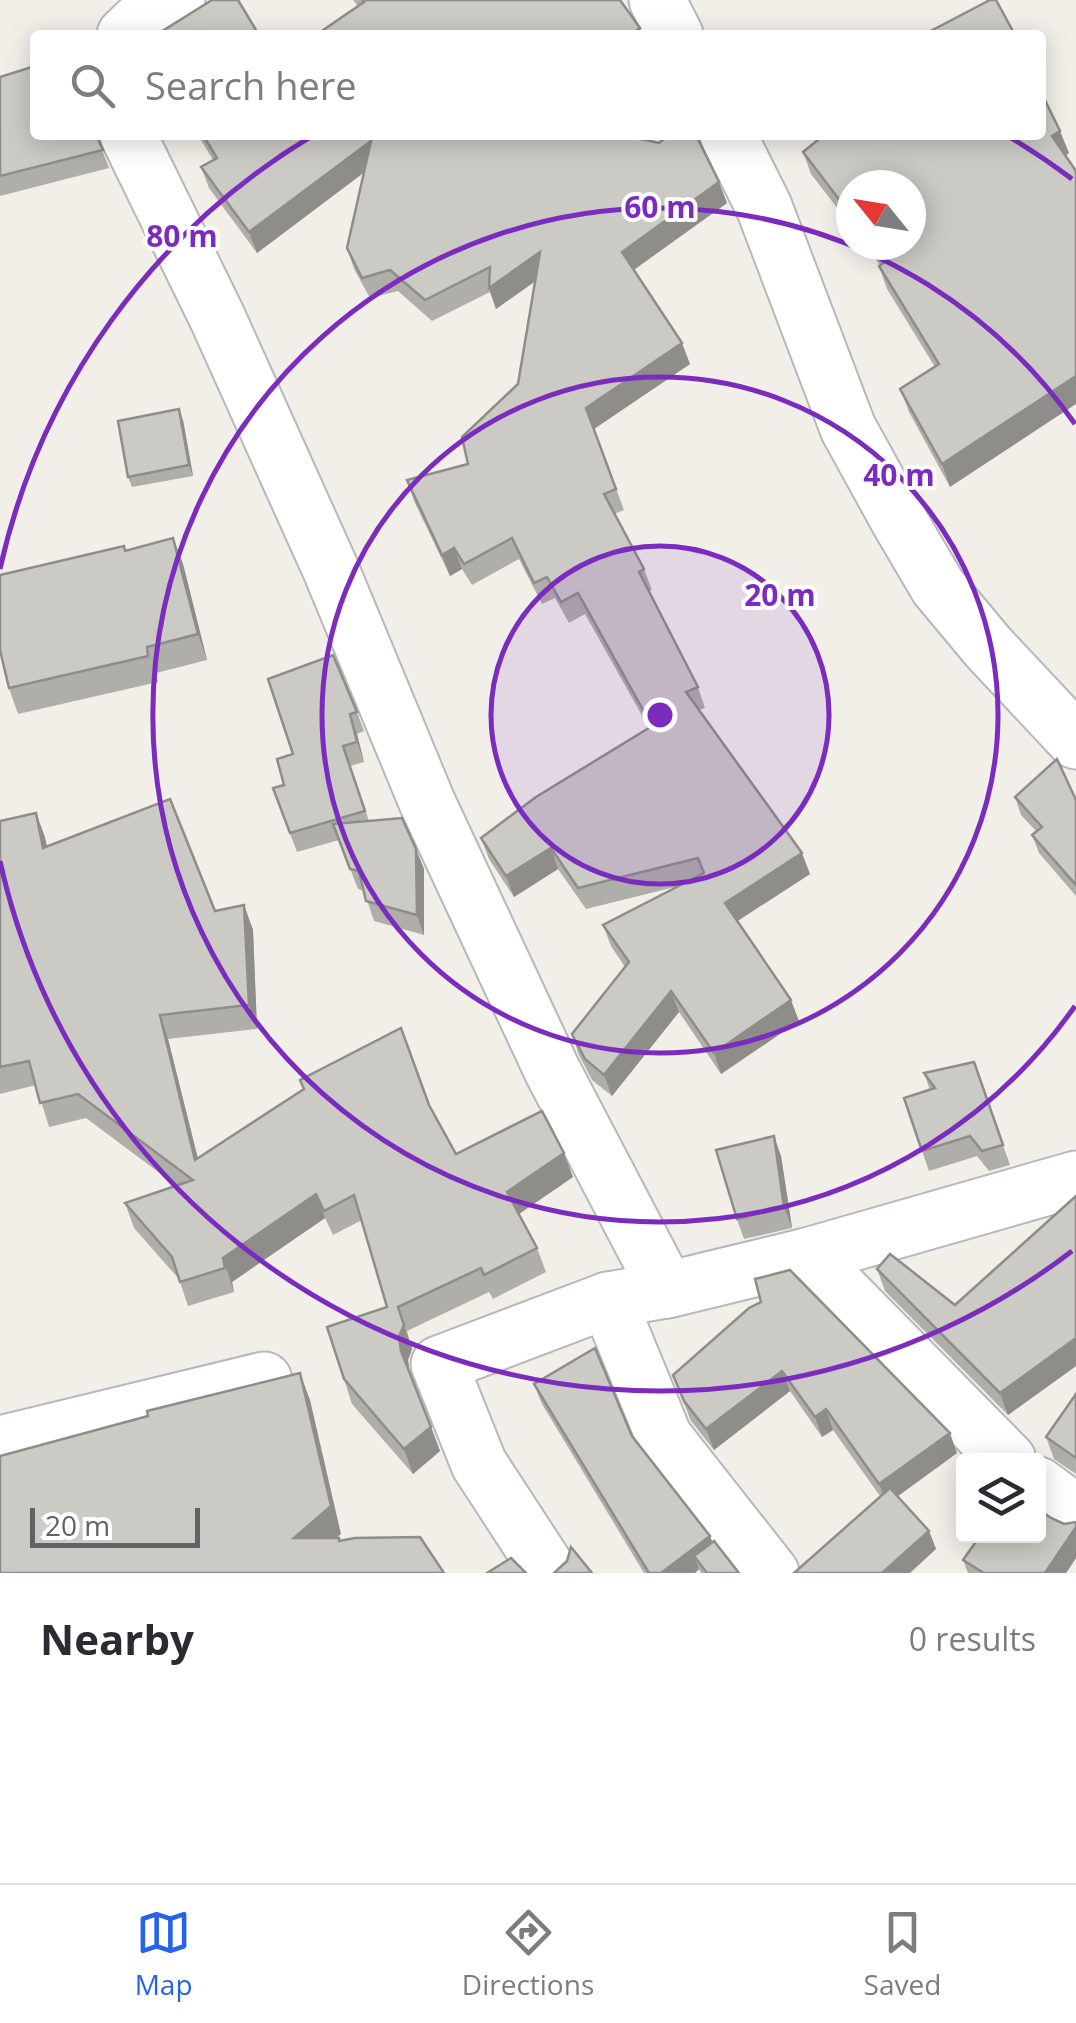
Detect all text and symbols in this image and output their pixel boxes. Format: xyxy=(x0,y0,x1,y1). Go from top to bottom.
search box xyxy=(30,30,1046,140)
icon: search xyxy=(65,58,120,113)
text: Search here xyxy=(145,59,357,111)
north arrow xyxy=(836,170,926,260)
text: 60 m xyxy=(624,186,696,227)
text: 80 m xyxy=(146,215,218,256)
text: 40 m xyxy=(863,454,935,495)
text: 20 m xyxy=(744,574,816,615)
centre of rings xyxy=(642,697,678,733)
map controls xyxy=(956,1453,1046,1543)
button: layers xyxy=(956,1453,1046,1543)
scale bar xyxy=(30,1503,200,1548)
text: 20 m xyxy=(45,1506,110,1544)
text: Nearby xyxy=(40,1610,194,1667)
text: 0 results xyxy=(909,1617,1036,1660)
tab: Map xyxy=(135,1905,193,2003)
tab: Directions xyxy=(462,1905,594,2003)
tab: Saved xyxy=(864,1905,941,2003)

